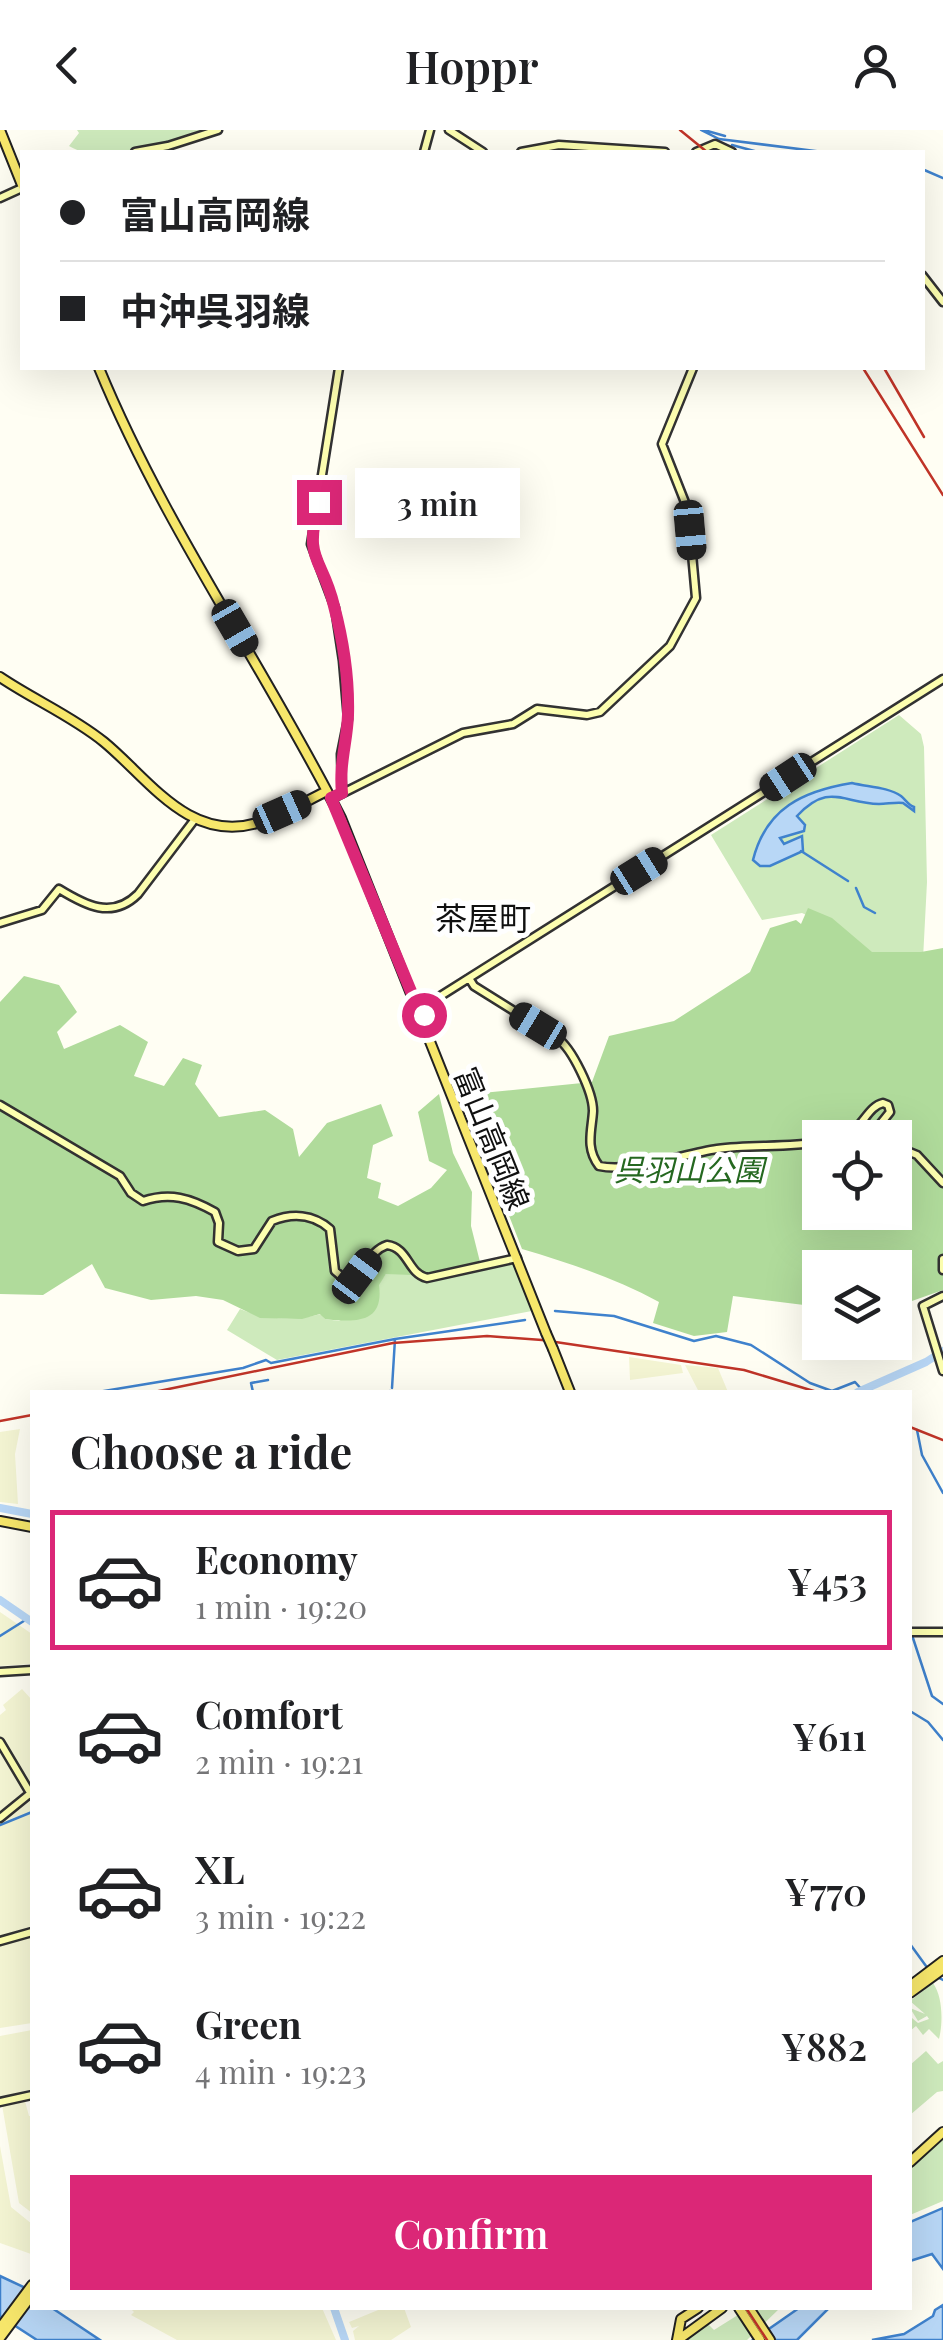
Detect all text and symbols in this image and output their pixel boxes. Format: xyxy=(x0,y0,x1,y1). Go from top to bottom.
text: Hoppr xyxy=(405,35,538,95)
icon: back xyxy=(40,38,95,93)
icon: person xyxy=(848,38,903,93)
text: 富山高岡線 xyxy=(120,188,310,239)
text: 中沖呉羽線 xyxy=(120,284,310,335)
callout: 3 min xyxy=(354,467,519,537)
route end xyxy=(297,480,342,525)
text: 3 min xyxy=(397,481,478,524)
car xyxy=(672,499,708,561)
car xyxy=(207,595,263,661)
car xyxy=(755,748,821,806)
car xyxy=(248,786,316,838)
car xyxy=(606,842,672,900)
district label: 茶屋町 xyxy=(435,895,531,938)
route start xyxy=(402,993,447,1038)
car xyxy=(505,998,571,1054)
street label: 富山高岡線 xyxy=(446,1061,540,1215)
map controls xyxy=(802,1120,912,1360)
button: locate xyxy=(802,1120,912,1230)
park label: 呉羽山公園 xyxy=(614,1149,768,1189)
car xyxy=(327,1243,387,1309)
button: layers xyxy=(802,1250,912,1360)
text: Choose a ride xyxy=(70,1420,352,1480)
text: Economy xyxy=(195,1533,358,1584)
icon: car xyxy=(75,1535,165,1625)
text: ¥453 xyxy=(787,1555,867,1606)
text: 1 min · 19:20 xyxy=(195,1584,367,1627)
text: Comfort xyxy=(195,1688,343,1739)
icon: car xyxy=(75,1690,165,1780)
text: ¥611 xyxy=(792,1710,867,1761)
text: 2 min · 19:21 xyxy=(195,1739,363,1782)
text: XL xyxy=(195,1843,244,1894)
icon: car xyxy=(75,1845,165,1935)
text: ¥770 xyxy=(784,1865,867,1916)
text: 3 min · 19:22 xyxy=(195,1894,366,1937)
text: Green xyxy=(195,1998,302,2049)
icon: car xyxy=(75,2000,165,2090)
text: ¥882 xyxy=(781,2020,867,2071)
text: 4 min · 19:23 xyxy=(195,2049,366,2092)
button: Confirm xyxy=(70,2175,872,2290)

